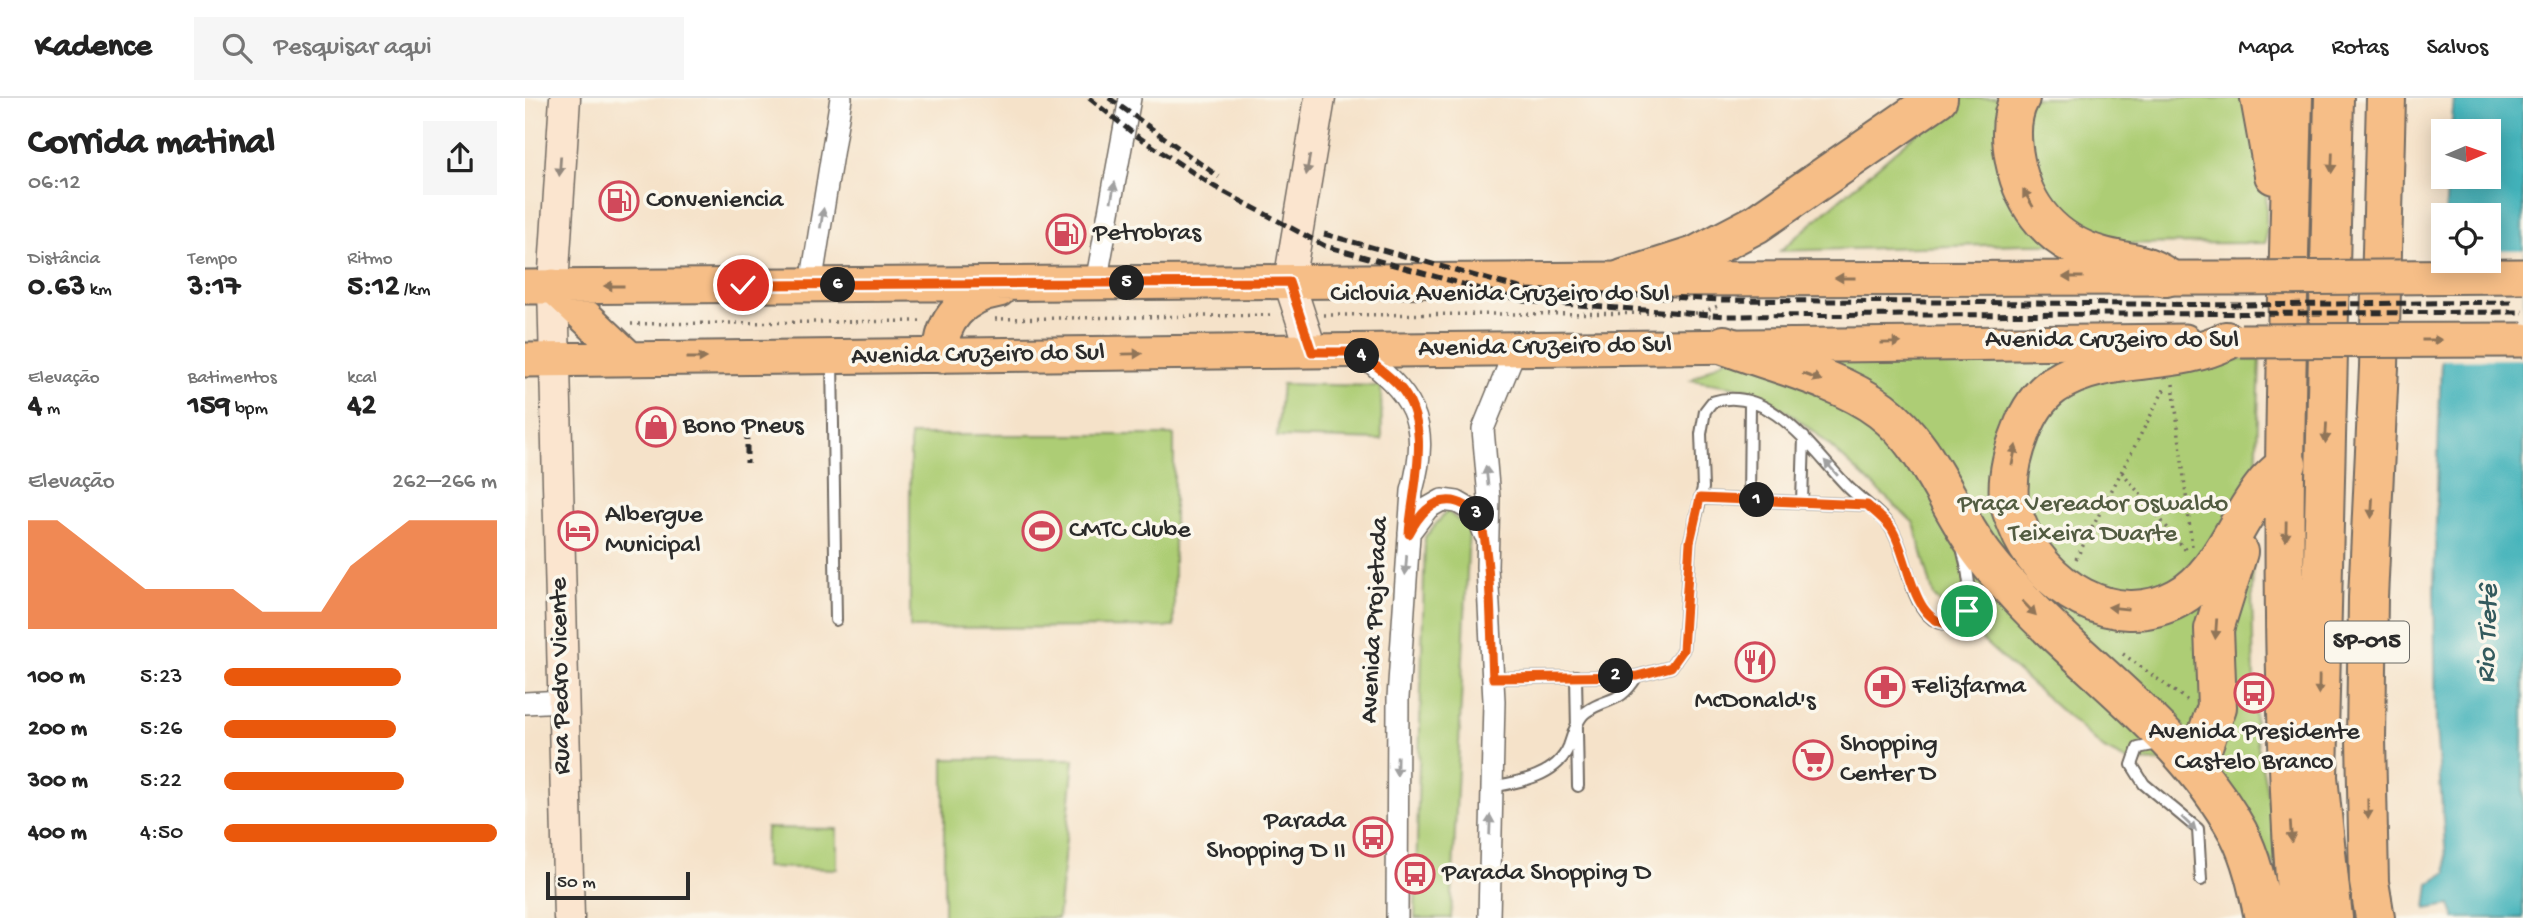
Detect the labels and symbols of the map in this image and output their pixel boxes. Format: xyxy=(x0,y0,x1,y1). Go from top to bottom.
north arrow xyxy=(2431,119,2501,189)
one-way arrow xyxy=(2326,153,2338,175)
one-way arrow xyxy=(1302,154,1313,176)
one-way arrow xyxy=(554,155,565,177)
fuel station icon: Conveniencia xyxy=(598,180,640,222)
one-way arrow xyxy=(1107,181,1118,203)
place label: Conveniencia xyxy=(646,186,785,217)
one-way arrow xyxy=(2022,188,2034,208)
one-way arrow xyxy=(817,206,828,228)
fuel station icon: Petrobras xyxy=(1045,213,1087,255)
place label: Petrobras xyxy=(1092,219,1202,250)
pin xyxy=(713,255,773,315)
pin: 5 xyxy=(1109,266,1145,300)
pin: 6 xyxy=(821,268,855,302)
one-way arrow xyxy=(2062,271,2084,283)
one-way arrow xyxy=(1834,272,1856,284)
one-way arrow xyxy=(603,280,625,292)
street label: Ciclovia Avenida Cruzeiro do Sul xyxy=(1330,280,1670,311)
street label: Avenida Cruzeiro do Sul xyxy=(1985,326,2239,357)
street label: Avenida Cruzeiro do Sul xyxy=(1418,330,1672,366)
one-way arrow xyxy=(2421,334,2443,346)
one-way arrow xyxy=(1880,337,1902,349)
street label: Avenida Cruzeiro do Sul xyxy=(851,338,1105,374)
pin: 4 xyxy=(1345,338,1379,374)
one-way arrow xyxy=(1121,349,1143,360)
one-way arrow xyxy=(687,352,709,364)
one-way arrow xyxy=(1801,372,1822,383)
shop icon: Bono Pneus xyxy=(635,406,677,448)
place label: Bono Pneus xyxy=(682,412,805,443)
one-way arrow xyxy=(2321,423,2332,445)
one-way arrow xyxy=(2009,444,2020,466)
one-way arrow xyxy=(1823,459,1839,477)
one-way arrow xyxy=(1481,465,1492,487)
pin: 1 xyxy=(1739,482,1775,518)
park label: Praça Vereador Oswaldo Teixeira Duarte xyxy=(1957,490,2228,551)
pin: 3 xyxy=(1459,496,1495,532)
one-way arrow xyxy=(2366,498,2377,520)
place label: Albergue Municipal xyxy=(605,501,703,562)
hotel icon: Albergue Municipal xyxy=(557,510,599,552)
sports icon: CMTC Clube xyxy=(1021,510,1063,552)
street label: Avenida Projetada xyxy=(1355,514,1397,724)
place label: CMTC Clube xyxy=(1069,516,1191,547)
one-way arrow xyxy=(2280,521,2291,543)
one-way arrow xyxy=(1401,554,1412,576)
street label: Rua Pedro Vicente xyxy=(545,577,579,775)
pin xyxy=(1937,581,1997,641)
water label: Rio Tietê xyxy=(2471,581,2507,684)
one-way arrow xyxy=(2020,599,2036,616)
one-way arrow xyxy=(2107,602,2129,613)
one-way arrow xyxy=(2210,618,2221,640)
road number: SP-015 xyxy=(2325,622,2409,662)
restaurant icon: McDonald's xyxy=(1734,641,1776,683)
pin: 2 xyxy=(1599,658,1633,694)
pharmacy icon: Felizfarma xyxy=(1864,666,1906,708)
place label: Felizfarma xyxy=(1911,672,2028,703)
bus stop icon: Avenida Presidente Castelo Branco xyxy=(2233,672,2275,714)
one-way arrow xyxy=(2314,675,2325,697)
place label: McDonald's xyxy=(1694,687,1817,718)
place label: Avenida Presidente Castelo Branco xyxy=(2148,718,2360,779)
place label: Shopping Center D xyxy=(1840,730,1938,791)
supermarket icon: Shopping Center D xyxy=(1792,739,1834,781)
one-way arrow xyxy=(1391,755,1403,777)
one-way arrow xyxy=(2362,798,2373,820)
place label: Parada Shopping D II xyxy=(1206,807,1348,868)
one-way arrow xyxy=(1485,814,1496,836)
one-way arrow xyxy=(2181,815,2198,832)
bus stop icon: Parada Shopping D II xyxy=(1352,816,1394,858)
one-way arrow xyxy=(2286,821,2297,843)
bus stop icon: Parada Shopping D xyxy=(1394,853,1436,895)
place label: Parada Shopping D xyxy=(1441,859,1651,890)
scale bar xyxy=(546,869,689,901)

